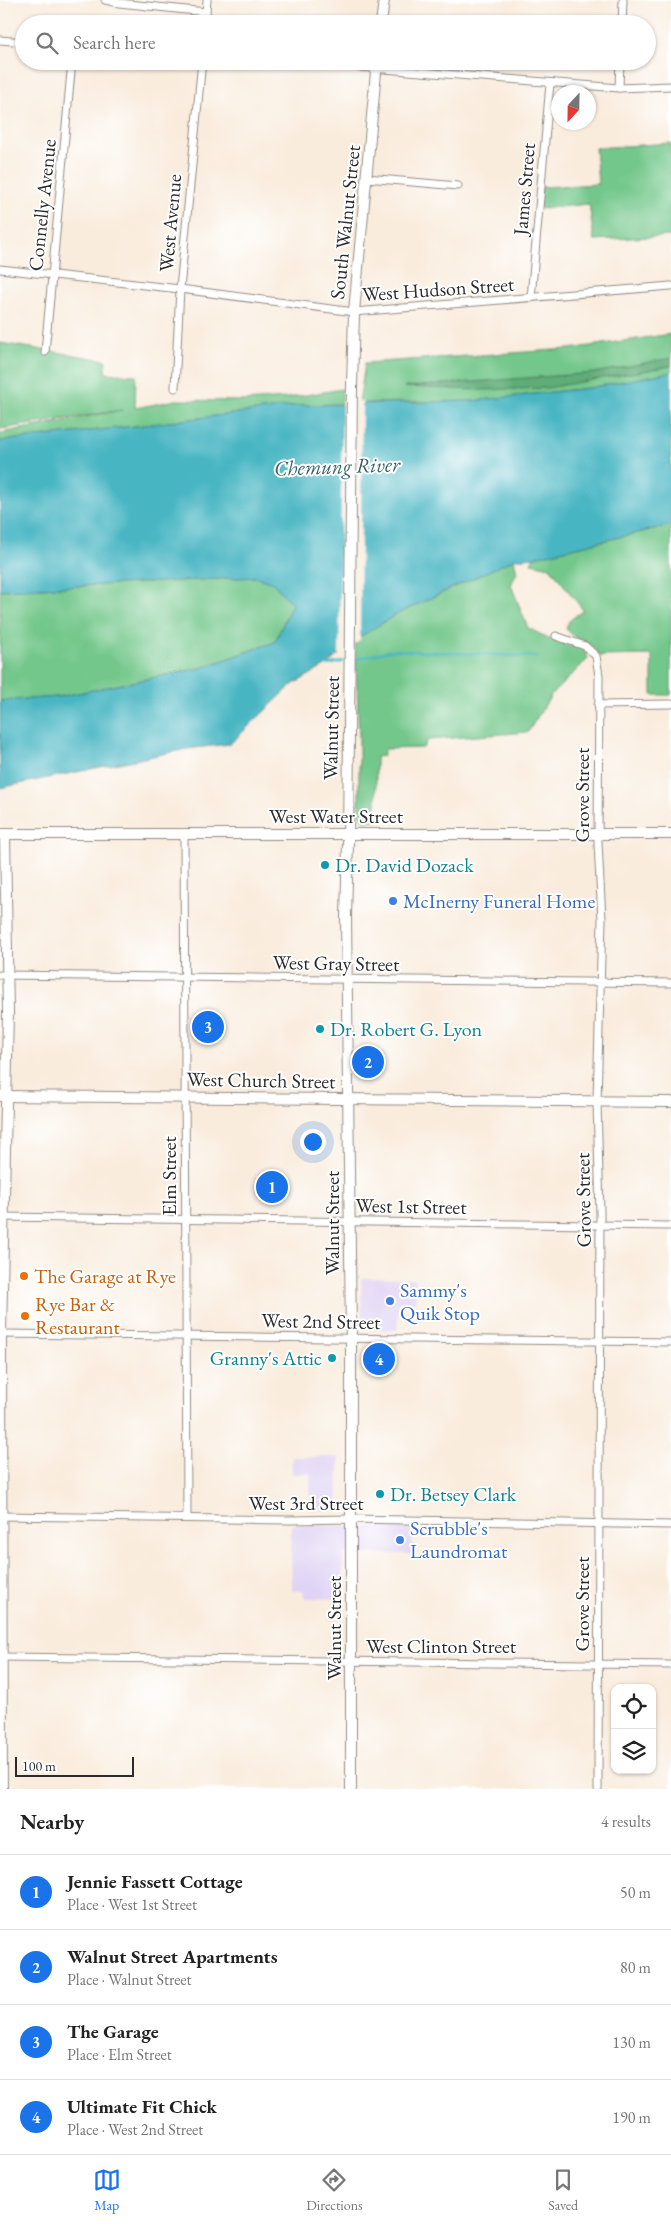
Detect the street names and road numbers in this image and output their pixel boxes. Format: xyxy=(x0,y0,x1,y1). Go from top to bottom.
street label: Connelly Avenue xyxy=(22,137,62,272)
street label: James Street xyxy=(507,141,541,238)
street label: South Walnut Street xyxy=(324,143,366,300)
street label: West Avenue xyxy=(153,173,187,273)
street label: West Hudson Street xyxy=(361,271,516,307)
street label: Walnut Street xyxy=(317,675,345,780)
street label: Grove Street xyxy=(569,747,595,842)
street label: West Water Street xyxy=(269,803,404,829)
street label: West Gray Street xyxy=(272,949,400,977)
street label: West Church Street xyxy=(186,1066,336,1094)
street label: Elm Street xyxy=(156,1135,182,1216)
street label: Grove Street xyxy=(569,1152,597,1248)
street label: Walnut Street xyxy=(319,1170,345,1275)
street label: West 1st Street xyxy=(355,1192,468,1220)
street label: West 2nd Street xyxy=(261,1307,381,1335)
street label: West 3rd Street xyxy=(248,1490,364,1516)
street label: Grove Street xyxy=(569,1556,595,1651)
street label: Walnut Street xyxy=(321,1575,347,1680)
street label: West Clinton Street xyxy=(366,1633,517,1659)

